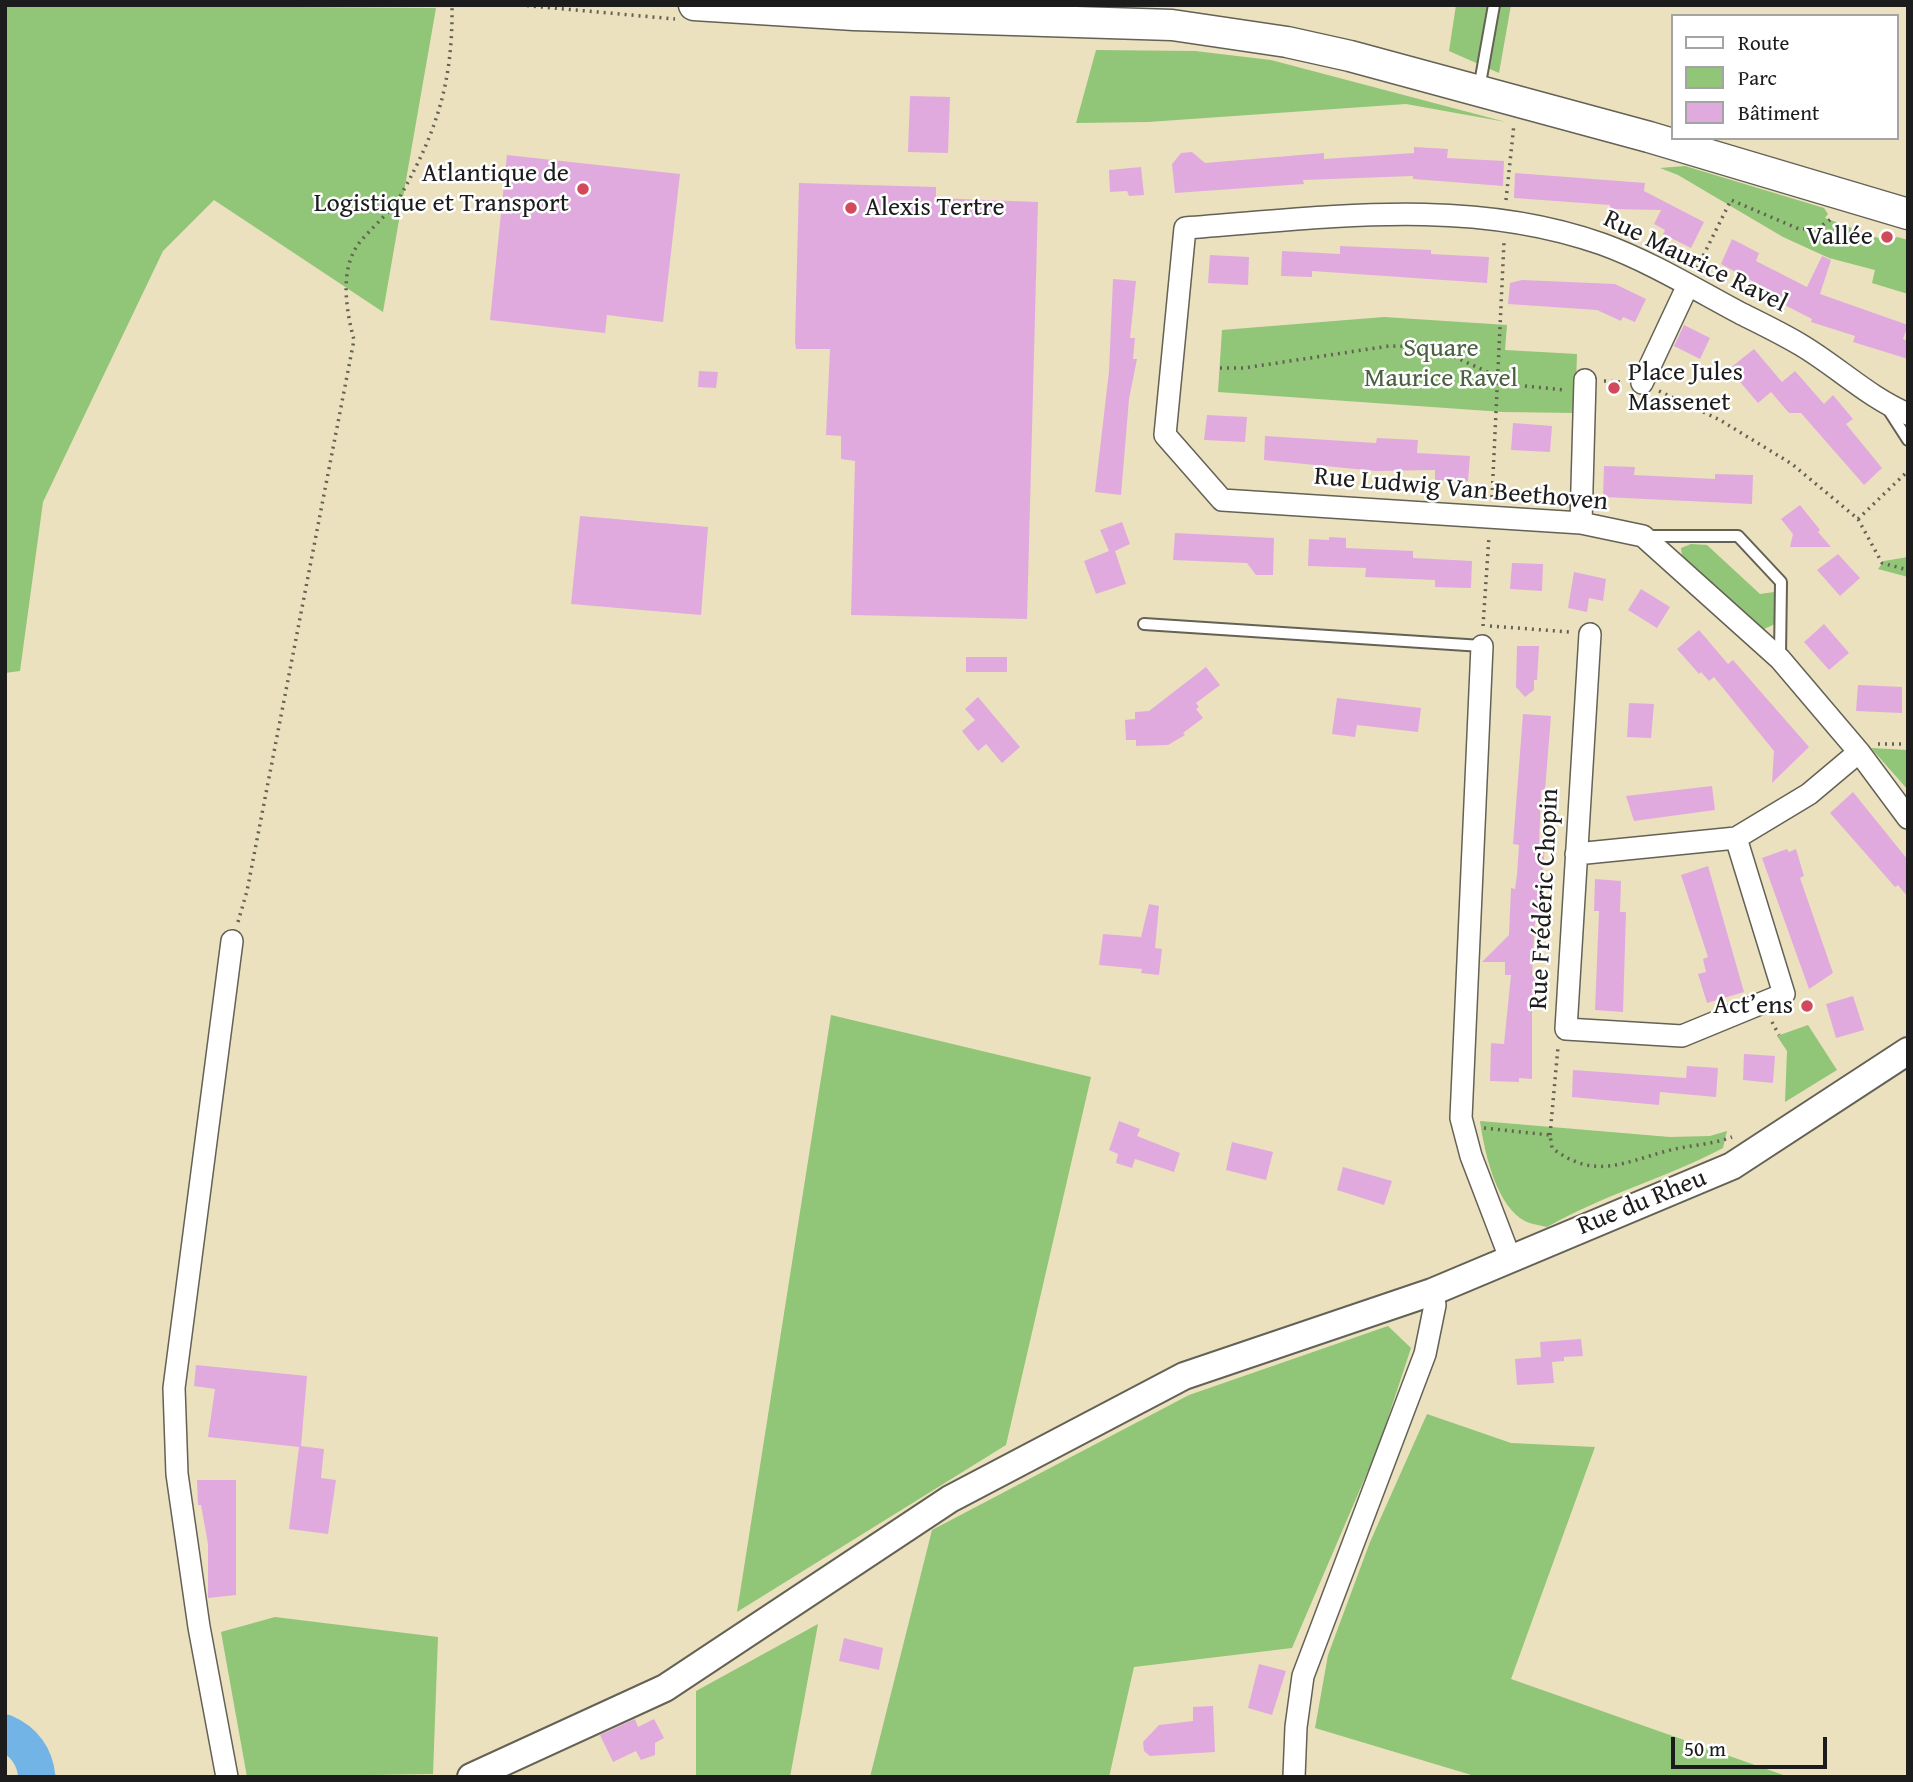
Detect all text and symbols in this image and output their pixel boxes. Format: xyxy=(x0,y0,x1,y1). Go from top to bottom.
legend xyxy=(1672,14,1899,140)
text: Route xyxy=(1738,27,1789,58)
text: Parc xyxy=(1738,62,1777,93)
text: Bâtiment xyxy=(1738,97,1819,128)
place label: Atlantique de Logistique et Transport xyxy=(314,158,569,220)
marker: Atlantique de Logistique et Transport xyxy=(575,181,591,197)
place label: Alexis Tertre xyxy=(865,192,1005,224)
marker: Alexis Tertre xyxy=(843,200,859,216)
street label: Rue Maurice Ravel xyxy=(1598,204,1792,320)
place label: Vallée xyxy=(1806,221,1873,253)
marker: Vallée xyxy=(1879,229,1895,245)
park label: Square Maurice Ravel xyxy=(1364,333,1518,394)
place label: Place Jules Massenet xyxy=(1628,357,1743,418)
marker: Place Jules Massenet xyxy=(1606,380,1622,396)
street label: Rue Ludwig Van Beethoven xyxy=(1313,462,1609,518)
street label: Rue Frédéric Chopin xyxy=(1524,787,1566,1011)
place label: Act’ens xyxy=(1713,990,1793,1022)
marker: Act’ens xyxy=(1799,998,1815,1014)
street label: Rue du Rheu xyxy=(1573,1163,1711,1243)
scale bar xyxy=(1675,1722,1831,1766)
text: 50 m xyxy=(1684,1733,1726,1764)

